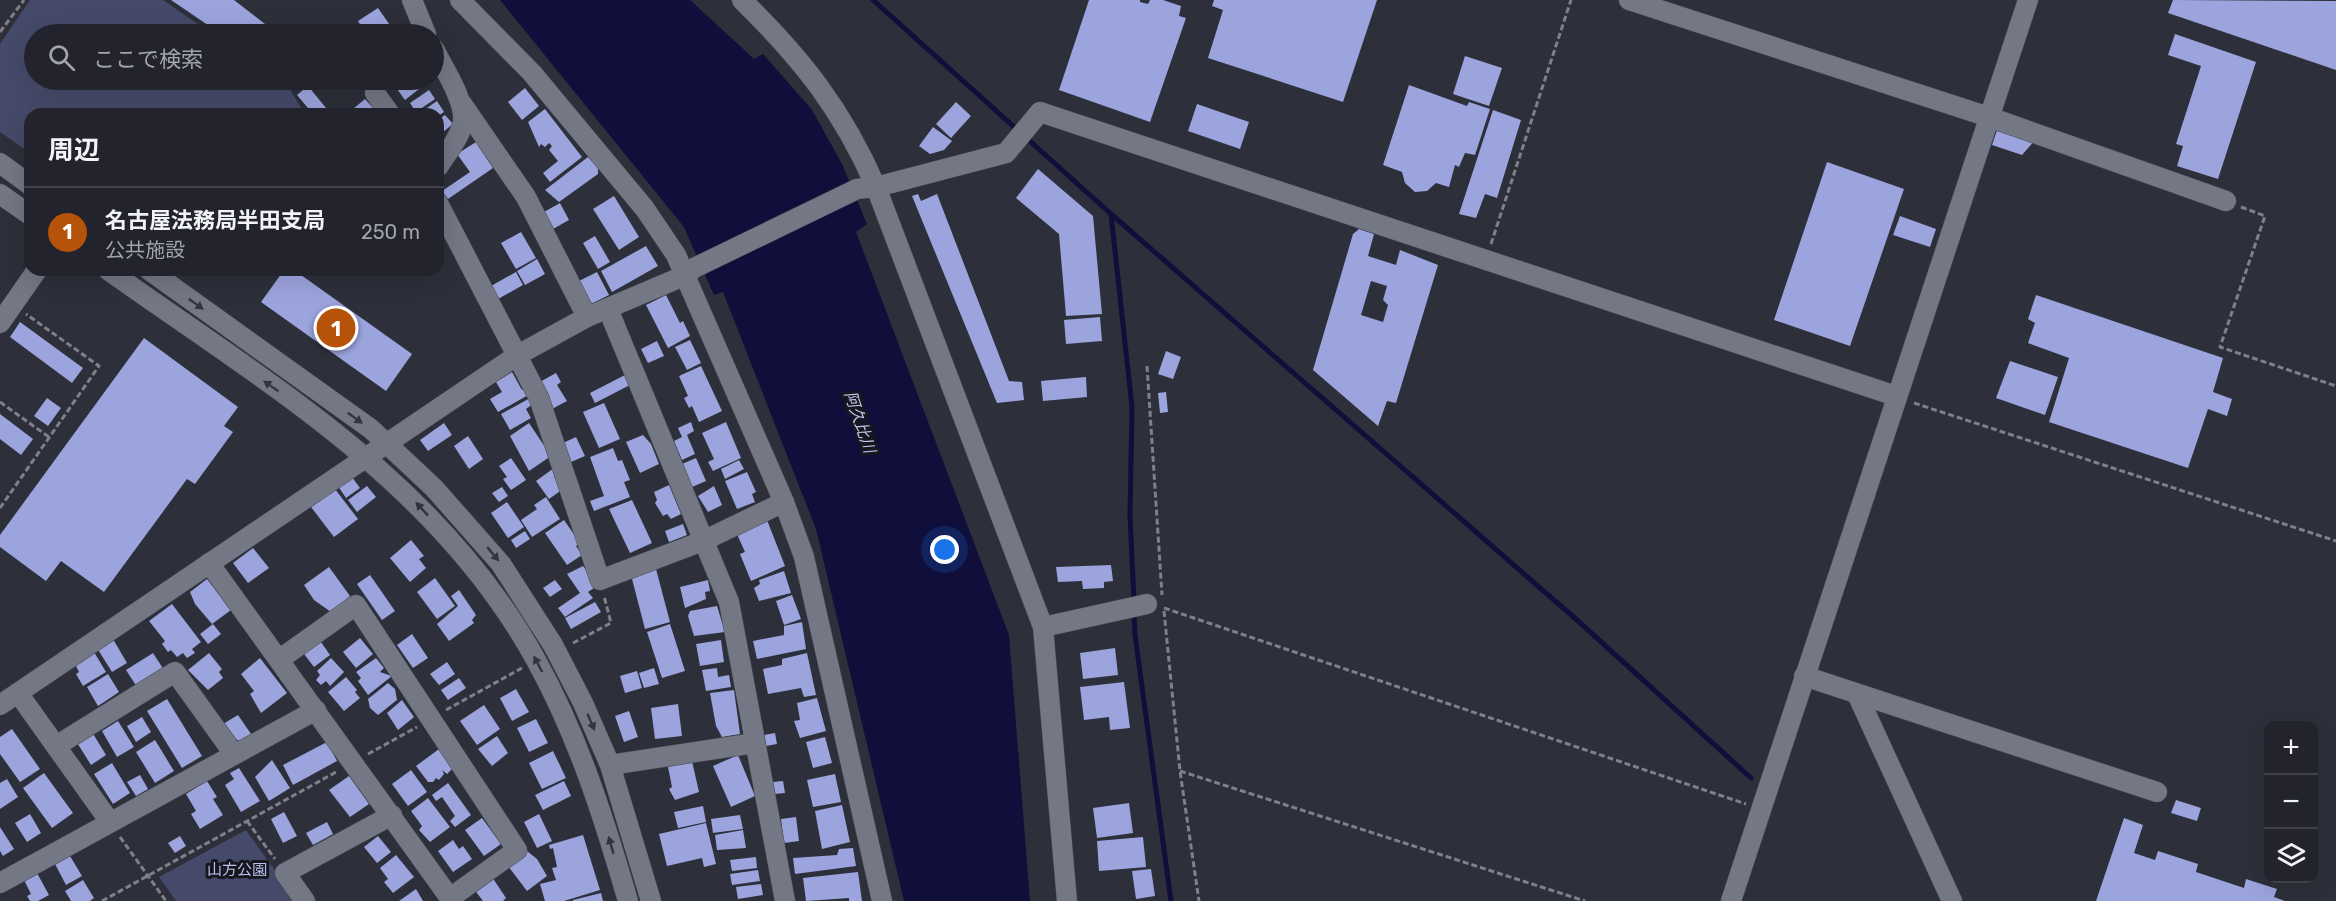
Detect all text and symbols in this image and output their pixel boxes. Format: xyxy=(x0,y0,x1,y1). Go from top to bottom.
search box xyxy=(24,24,444,90)
icon: search xyxy=(45,41,78,74)
text: ここで検索 xyxy=(93,46,203,73)
text: 周辺 xyxy=(48,135,100,166)
text: 名古屋法務局半田支局 xyxy=(105,207,325,234)
text: 1 xyxy=(63,220,72,244)
text: 250 m xyxy=(361,220,420,244)
text: 公共施設 xyxy=(105,238,185,262)
one-way arrow xyxy=(188,298,204,310)
pin: 1 xyxy=(316,306,356,350)
one-way arrow xyxy=(263,381,279,392)
water label: 阿久比川 xyxy=(841,389,880,457)
one-way arrow xyxy=(346,412,362,424)
one-way arrow xyxy=(415,501,429,516)
your location xyxy=(930,535,959,564)
one-way arrow xyxy=(486,547,499,562)
one-way arrow xyxy=(534,656,543,673)
one-way arrow xyxy=(586,714,596,732)
map controls xyxy=(2264,721,2318,883)
button: + xyxy=(2264,721,2318,775)
button: − xyxy=(2264,775,2318,829)
button: layers xyxy=(2264,829,2318,883)
one-way arrow xyxy=(606,836,616,854)
park label: 山方公園 xyxy=(207,861,267,879)

